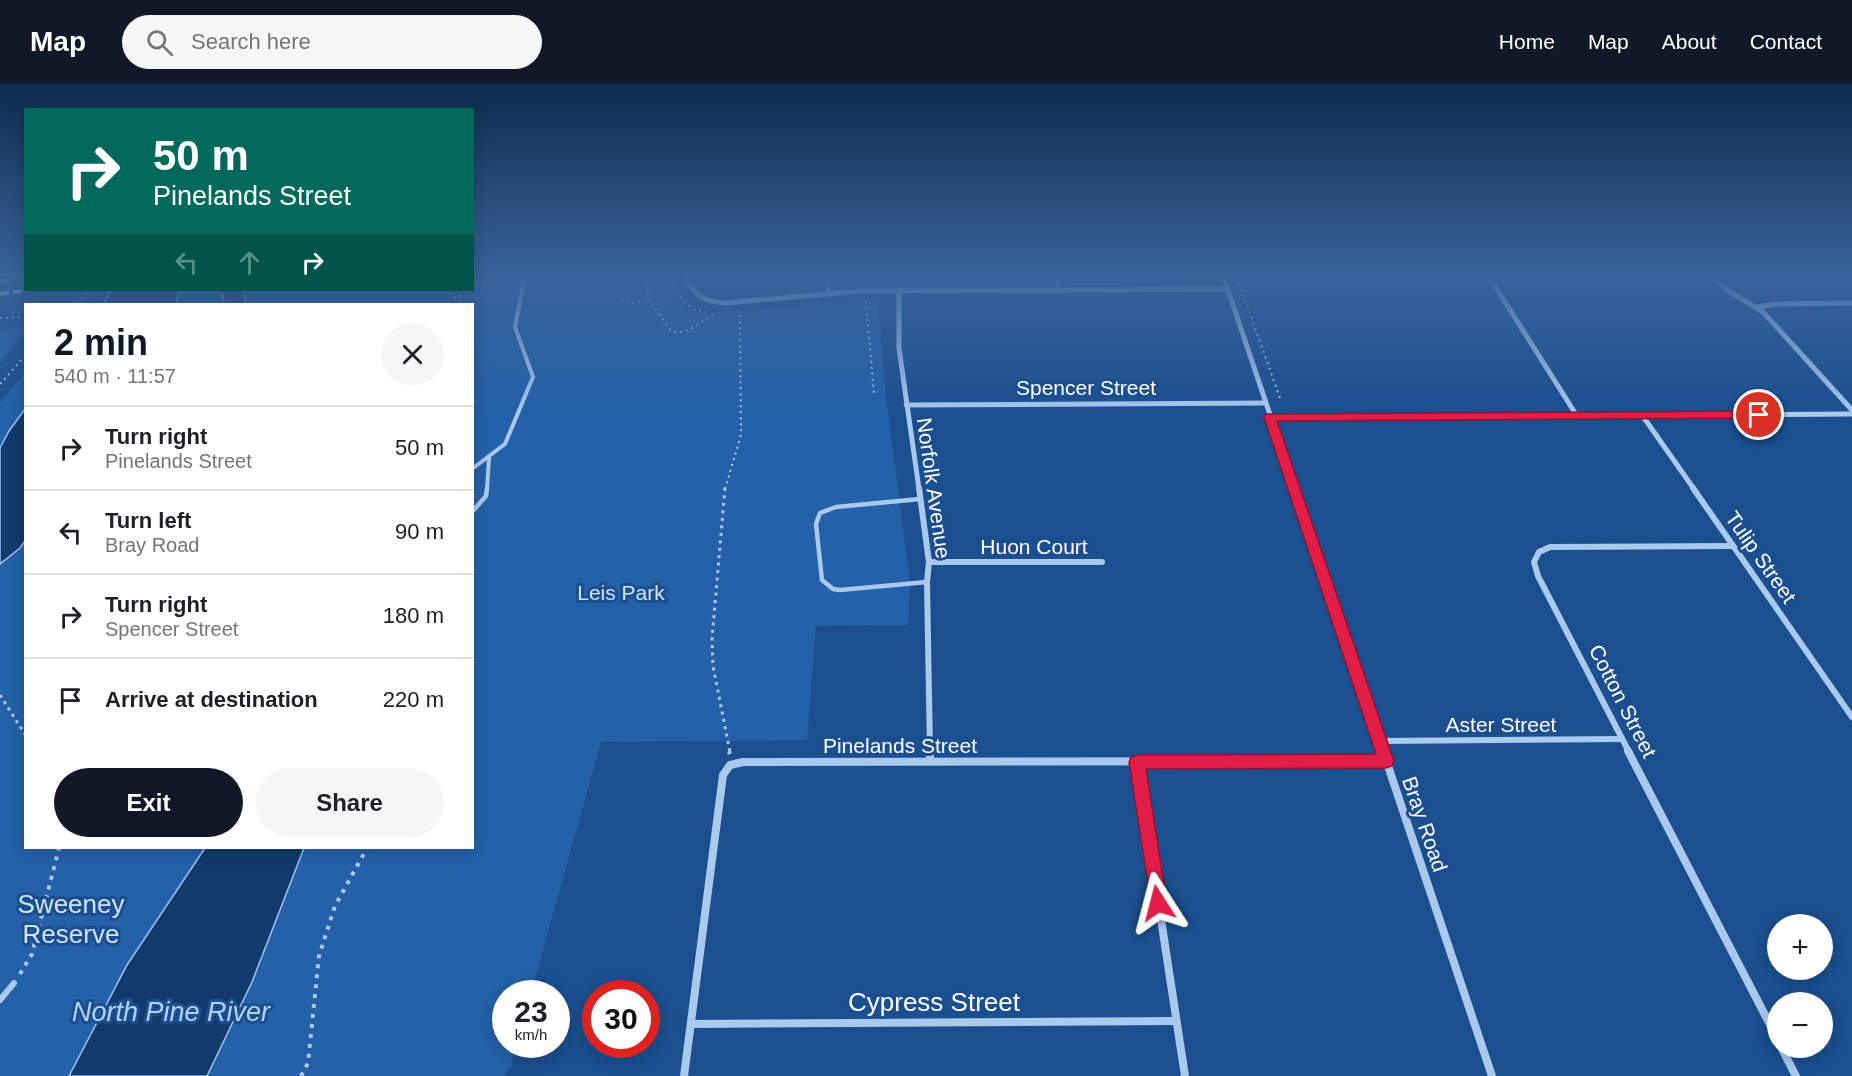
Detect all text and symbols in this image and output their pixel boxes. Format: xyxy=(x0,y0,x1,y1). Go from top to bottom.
search box xyxy=(122,15,542,69)
text: Map xyxy=(30,26,86,57)
icon: search xyxy=(143,26,176,59)
text: Search here xyxy=(191,29,311,54)
text: Home xyxy=(1499,30,1555,53)
text: Map xyxy=(1588,30,1629,53)
text: About xyxy=(1662,30,1717,53)
text: Contact xyxy=(1750,30,1822,53)
icon: right xyxy=(54,132,132,210)
text: 50 m xyxy=(153,132,249,179)
text: Pinelands Street xyxy=(153,181,351,211)
icon: left xyxy=(170,246,203,279)
icon: ahead xyxy=(233,246,266,279)
icon: right xyxy=(296,246,329,279)
text: 2 min xyxy=(54,322,148,363)
button: close xyxy=(381,323,444,386)
text: 540 m · 11:57 xyxy=(54,365,176,387)
street label: Spencer Street xyxy=(1016,376,1156,399)
pin xyxy=(1733,389,1784,440)
icon: arrive xyxy=(1742,398,1775,431)
street label: Norfolk Avenue xyxy=(913,416,955,560)
text: Turn right xyxy=(105,424,207,449)
icon: right xyxy=(54,432,87,465)
text: 50 m xyxy=(395,435,444,460)
text: Pinelands Street xyxy=(105,450,252,472)
street label: Tulip Street xyxy=(1721,507,1801,607)
text: Turn left xyxy=(105,508,191,533)
icon: left xyxy=(54,516,87,549)
text: 90 m xyxy=(395,519,444,544)
text: Bray Road xyxy=(105,534,200,556)
street label: Huon Court xyxy=(980,535,1088,558)
park label: Leis Park xyxy=(577,581,665,604)
text: Turn right xyxy=(105,592,207,617)
icon: right xyxy=(54,600,87,633)
text: 180 m xyxy=(383,603,444,628)
text: Spencer Street xyxy=(105,618,238,640)
street label: Cotton Street xyxy=(1585,641,1661,761)
icon: arrive xyxy=(54,684,87,717)
text: Arrive at destination xyxy=(105,687,318,712)
text: 220 m xyxy=(383,687,444,712)
street label: Aster Street xyxy=(1446,713,1557,736)
street label: Pinelands Street xyxy=(823,734,977,757)
button: Exit xyxy=(54,768,243,837)
button: Share xyxy=(255,768,444,837)
street label: Bray Road xyxy=(1398,773,1452,875)
position arrow xyxy=(1126,871,1190,935)
park label: Sweeney Reserve xyxy=(18,889,124,949)
map controls xyxy=(1767,914,1833,1058)
button: + xyxy=(1767,914,1833,980)
speed limit sign: 30 xyxy=(582,980,660,1058)
street label: Cypress Street xyxy=(848,987,1021,1017)
button: − xyxy=(1767,992,1833,1058)
text: 23 xyxy=(514,995,548,1028)
water label: North Pine River xyxy=(72,997,271,1027)
text: km/h xyxy=(515,1026,547,1043)

